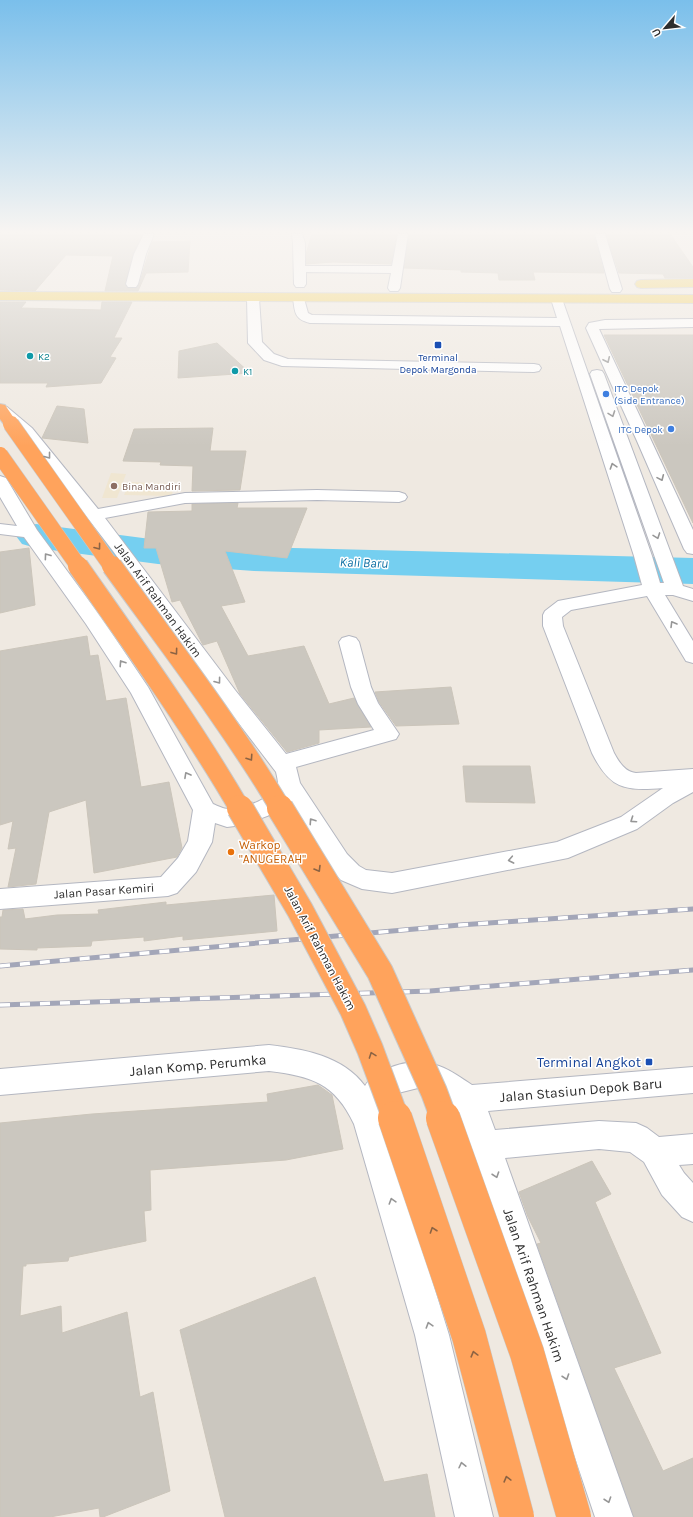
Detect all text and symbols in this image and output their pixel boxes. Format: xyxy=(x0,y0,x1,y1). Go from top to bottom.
north arrow xyxy=(645,8,685,48)
text: U xyxy=(649,26,664,39)
marker: Terminal Depok Margonda xyxy=(433,340,443,350)
marker: K2 xyxy=(25,351,35,361)
place label: K2 xyxy=(38,351,50,363)
place label: Terminal Depok Margonda xyxy=(399,352,477,376)
one-way arrow xyxy=(602,355,610,363)
marker: K1 xyxy=(230,366,240,376)
place label: K1 xyxy=(243,366,252,378)
place label: ITC Depok (Side Entrance) xyxy=(614,383,684,407)
marker: ITC Depok (Side Entrance) xyxy=(601,389,611,399)
one-way arrow xyxy=(608,410,616,417)
place label: ITC Depok xyxy=(618,424,663,436)
marker: ITC Depok xyxy=(666,424,676,434)
one-way arrow xyxy=(43,452,50,459)
one-way arrow xyxy=(609,462,618,469)
one-way arrow xyxy=(656,473,664,481)
marker: Bina Mandiri xyxy=(109,481,119,491)
place label: Bina Mandiri xyxy=(122,481,181,493)
one-way arrow xyxy=(653,532,661,539)
street label: Jalan Arif Rahman Hakim xyxy=(112,540,204,660)
one-way arrow xyxy=(93,543,101,550)
one-way arrow xyxy=(45,554,52,561)
water label: Kali Baru xyxy=(339,554,389,571)
one-way arrow xyxy=(670,621,677,628)
one-way arrow xyxy=(170,648,178,655)
one-way arrow xyxy=(119,660,127,667)
one-way arrow xyxy=(213,677,220,684)
one-way arrow xyxy=(245,754,252,761)
one-way arrow xyxy=(184,772,191,779)
one-way arrow xyxy=(630,815,637,822)
one-way arrow xyxy=(310,818,317,825)
place label: Warkop "ANUGERAH" xyxy=(239,838,306,866)
marker: Warkop "ANUGERAH" xyxy=(226,847,236,857)
one-way arrow xyxy=(508,856,514,864)
one-way arrow xyxy=(313,865,321,872)
street label: Jalan Pasar Kemiri xyxy=(53,880,155,902)
street label: Jalan Arif Rahman Hakim xyxy=(281,884,359,1012)
street label: Jalan Komp. Perumka xyxy=(129,1051,267,1080)
one-way arrow xyxy=(368,1051,376,1058)
place label: Terminal Angkot xyxy=(537,1054,641,1071)
marker: Terminal Angkot xyxy=(644,1057,654,1067)
street label: Jalan Stasiun Depok Baru xyxy=(499,1075,663,1106)
one-way arrow xyxy=(491,1171,499,1178)
one-way arrow xyxy=(388,1197,397,1204)
street label: Jalan Arif Rahman Hakim xyxy=(499,1206,568,1364)
one-way arrow xyxy=(430,1227,438,1234)
one-way arrow xyxy=(425,1322,434,1329)
one-way arrow xyxy=(470,1351,478,1357)
one-way arrow xyxy=(561,1373,569,1380)
one-way arrow xyxy=(458,1462,467,1469)
one-way arrow xyxy=(503,1476,512,1483)
one-way arrow xyxy=(603,1496,612,1503)

